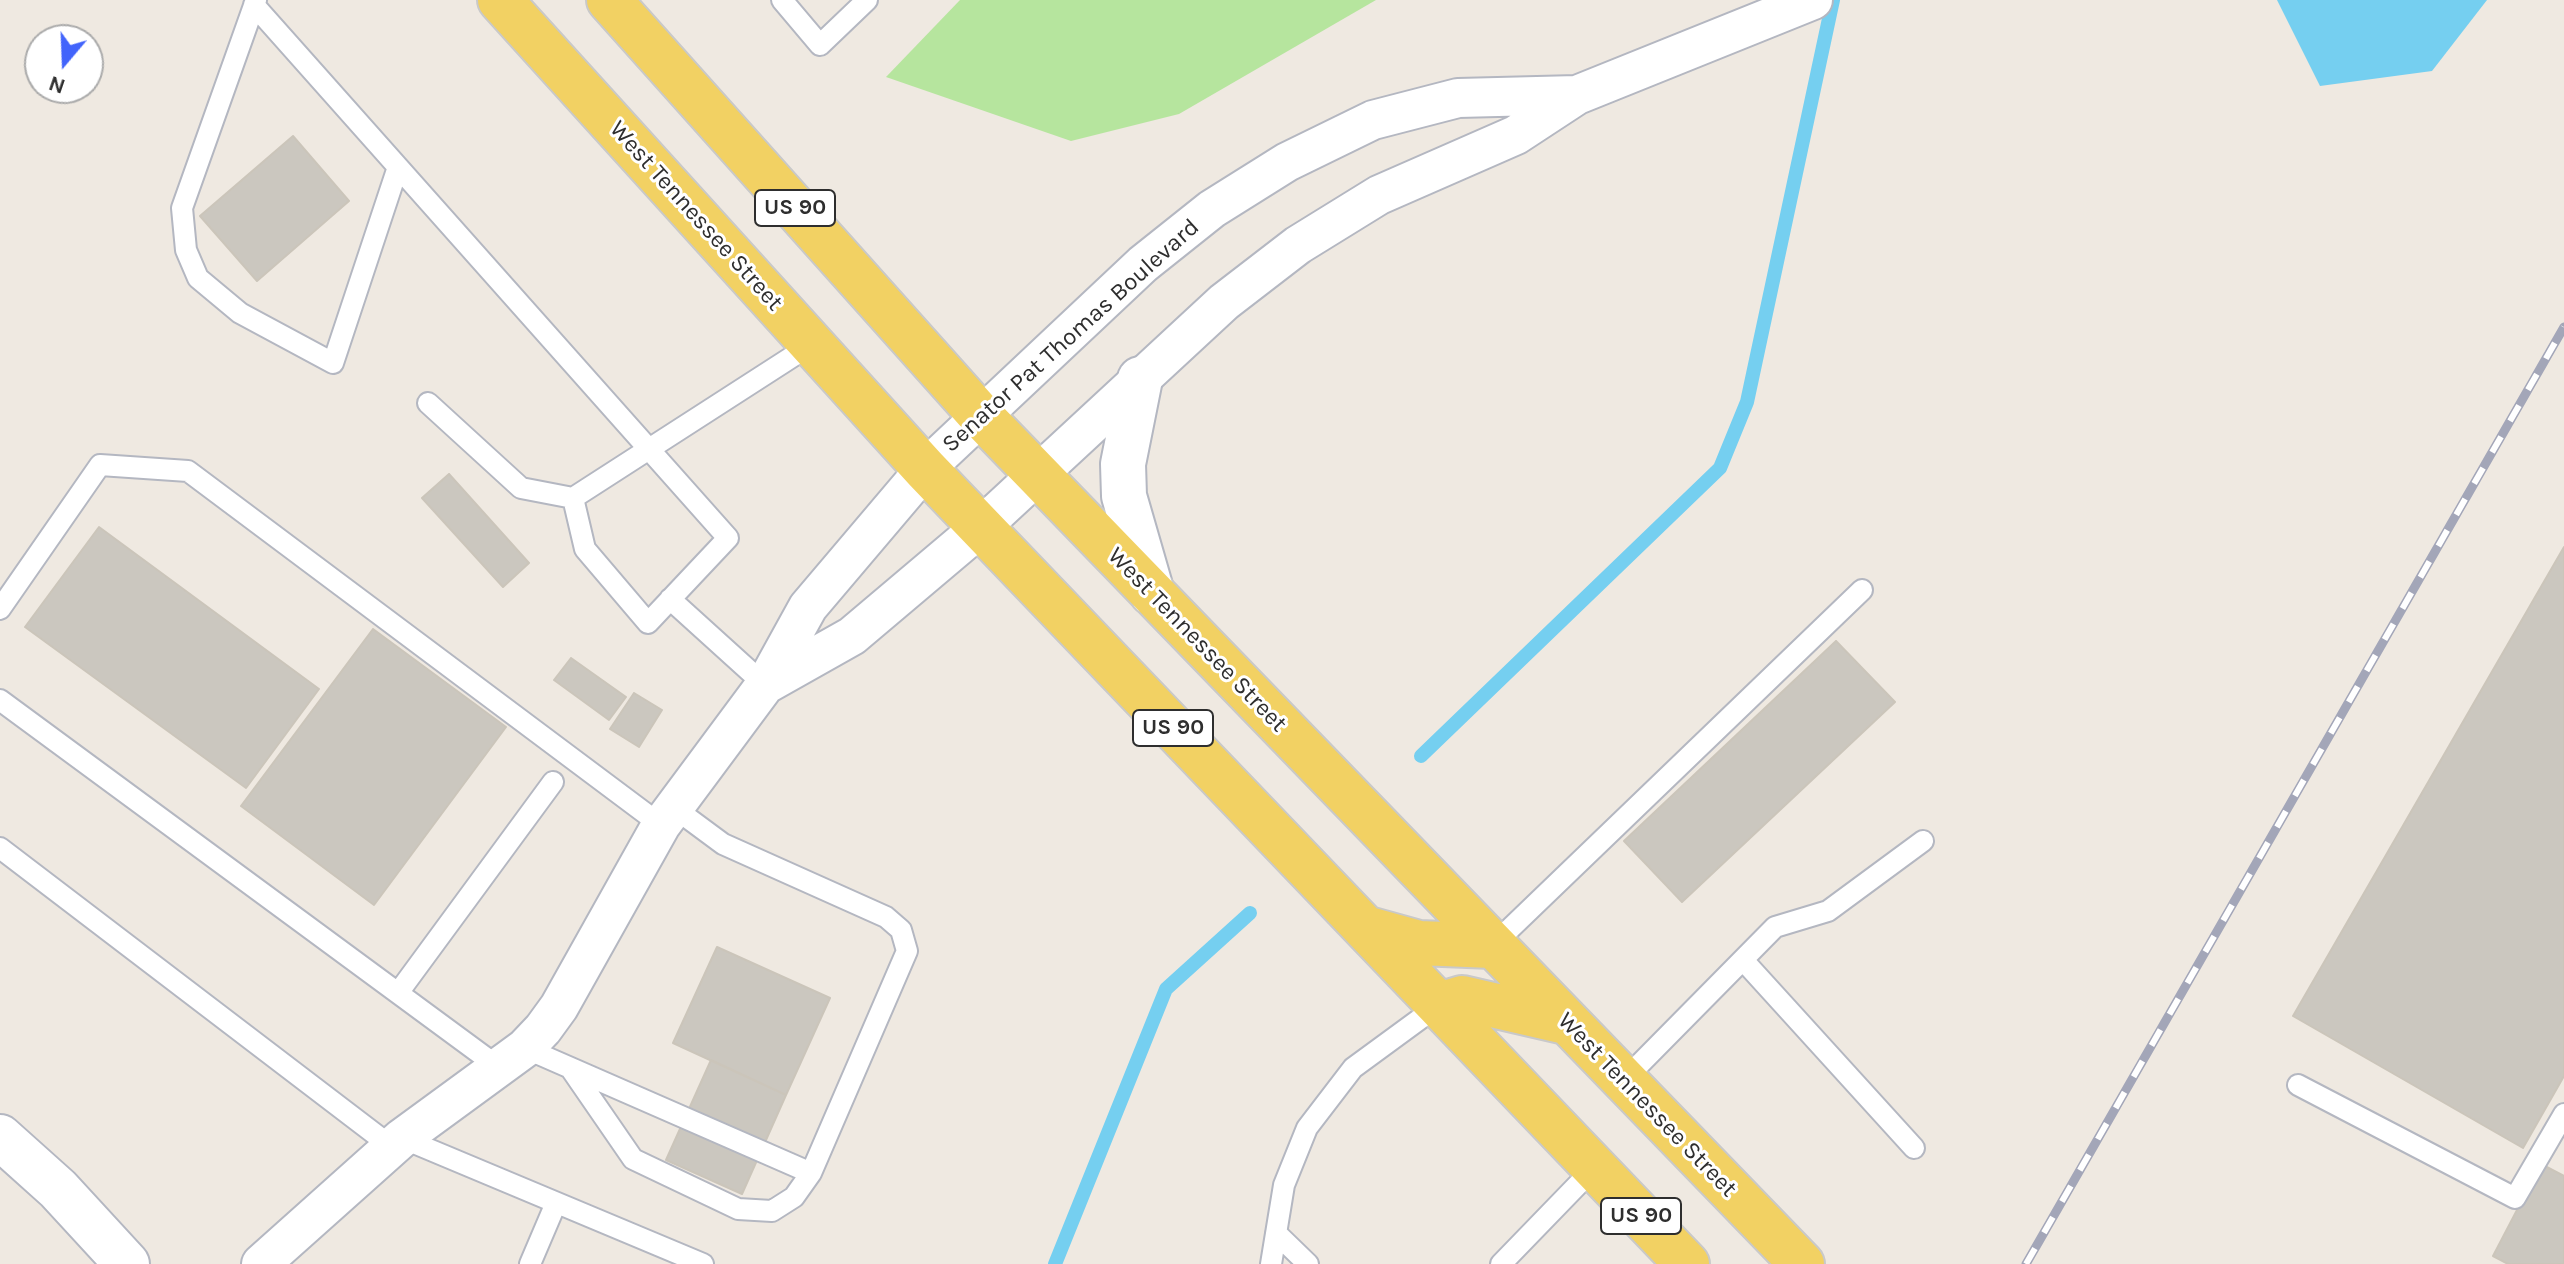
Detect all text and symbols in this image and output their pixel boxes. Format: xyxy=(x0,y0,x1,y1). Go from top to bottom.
north arrow xyxy=(24,24,104,104)
text: N xyxy=(45,70,69,100)
street label: West Tennessee Street xyxy=(603,115,789,317)
road number: US 90 xyxy=(755,190,835,226)
street label: Senator Pat Thomas Boulevard xyxy=(937,213,1205,459)
street label: West Tennessee Street xyxy=(1101,542,1293,738)
road number: US 90 xyxy=(1133,710,1213,746)
street label: West Tennessee Street xyxy=(1551,1007,1743,1203)
road number: US 90 xyxy=(1601,1198,1681,1234)

